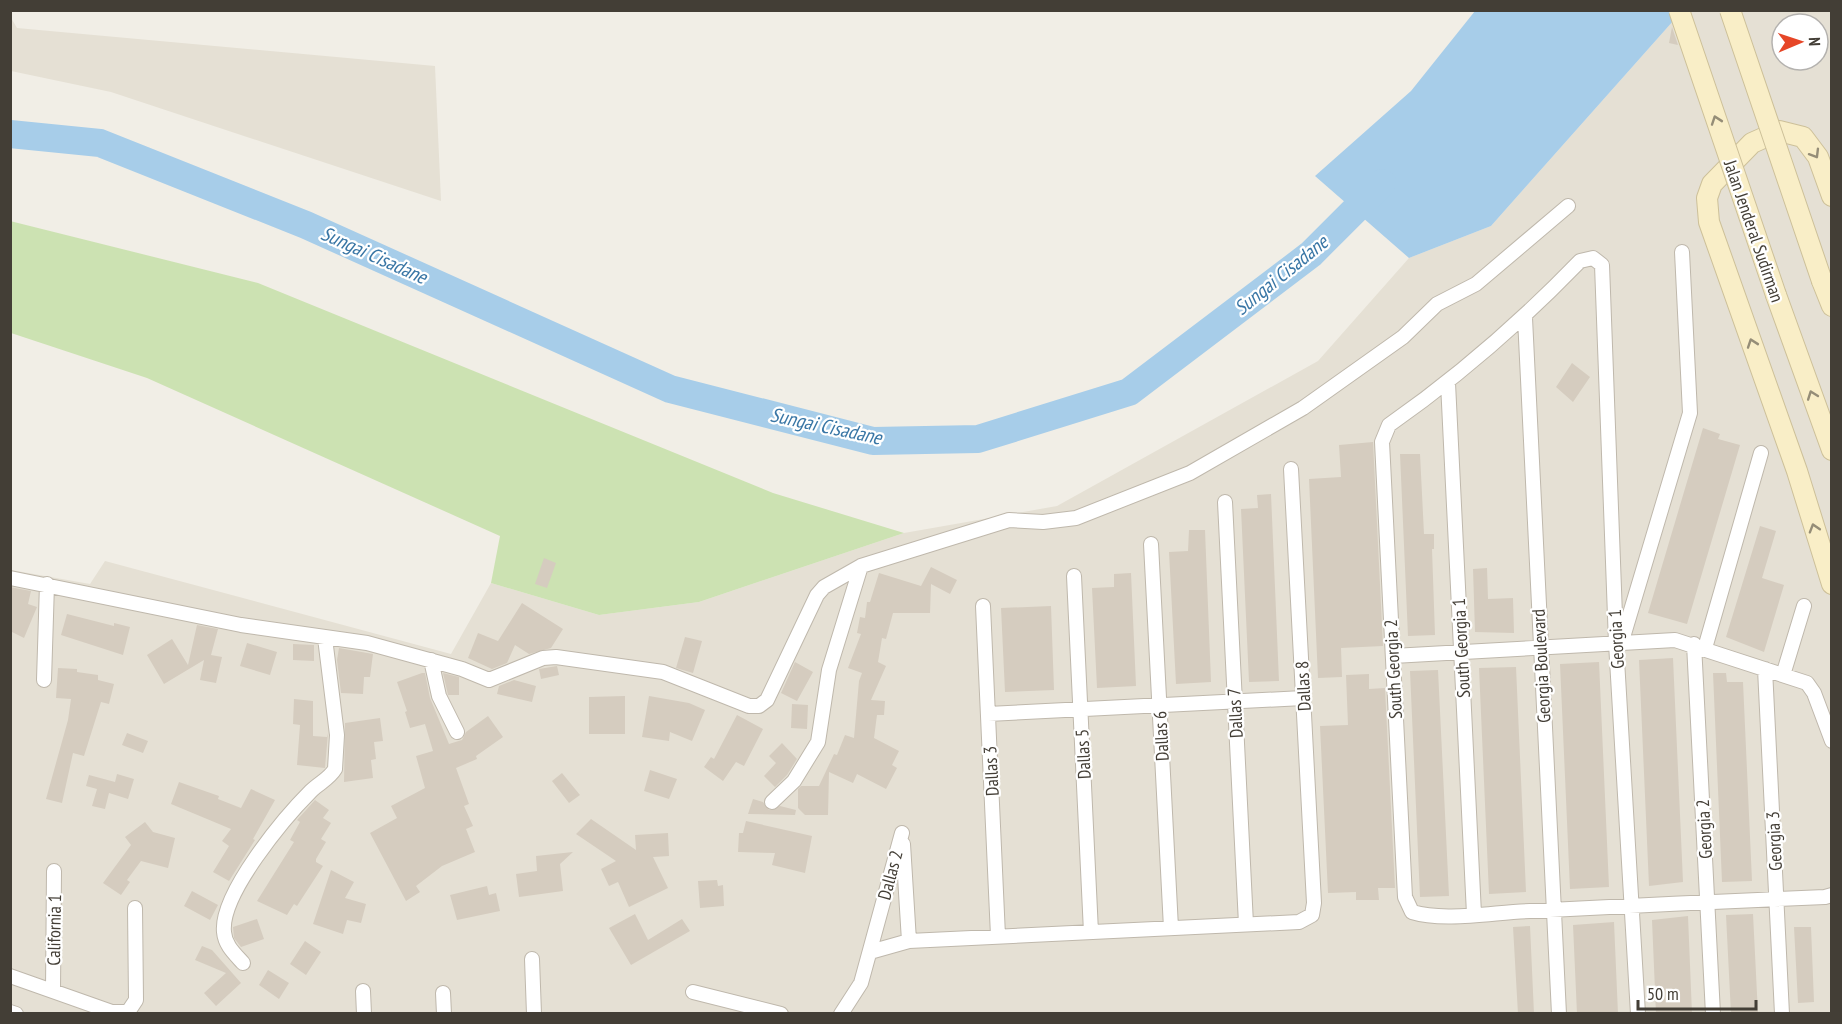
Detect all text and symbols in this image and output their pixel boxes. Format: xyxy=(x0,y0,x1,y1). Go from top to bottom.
north arrow xyxy=(1770,12,1830,72)
text: N xyxy=(1805,37,1825,46)
one-way arrow xyxy=(1711,115,1724,126)
one-way arrow xyxy=(1807,148,1819,158)
street label: Jalan Jenderal Sudirman xyxy=(1719,156,1789,305)
water label: Sungai Cisadane xyxy=(317,220,433,291)
water label: Sungai Cisadane xyxy=(1229,228,1335,321)
one-way arrow xyxy=(1746,338,1759,349)
one-way arrow xyxy=(1806,390,1819,401)
water label: Sungai Cisadane xyxy=(768,402,886,451)
one-way arrow xyxy=(1809,523,1821,534)
street label: South Georgia 1 xyxy=(1447,598,1475,698)
street label: Georgia Boulevard xyxy=(1527,609,1555,723)
street label: Georgia 1 xyxy=(1603,609,1629,669)
street label: South Georgia 2 xyxy=(1379,619,1407,719)
street label: Dallas 8 xyxy=(1290,660,1316,712)
street label: Dallas 7 xyxy=(1222,687,1248,739)
street label: Dallas 6 xyxy=(1148,710,1174,762)
street label: Dallas 5 xyxy=(1070,728,1096,780)
street label: Dallas 3 xyxy=(978,745,1004,797)
street label: Georgia 2 xyxy=(1691,799,1717,859)
street label: Georgia 3 xyxy=(1761,811,1787,871)
street label: Dallas 2 xyxy=(872,848,908,902)
street label: California 1 xyxy=(42,894,66,966)
scale bar xyxy=(1638,973,1756,1011)
text: 50 m xyxy=(1647,982,1679,1005)

